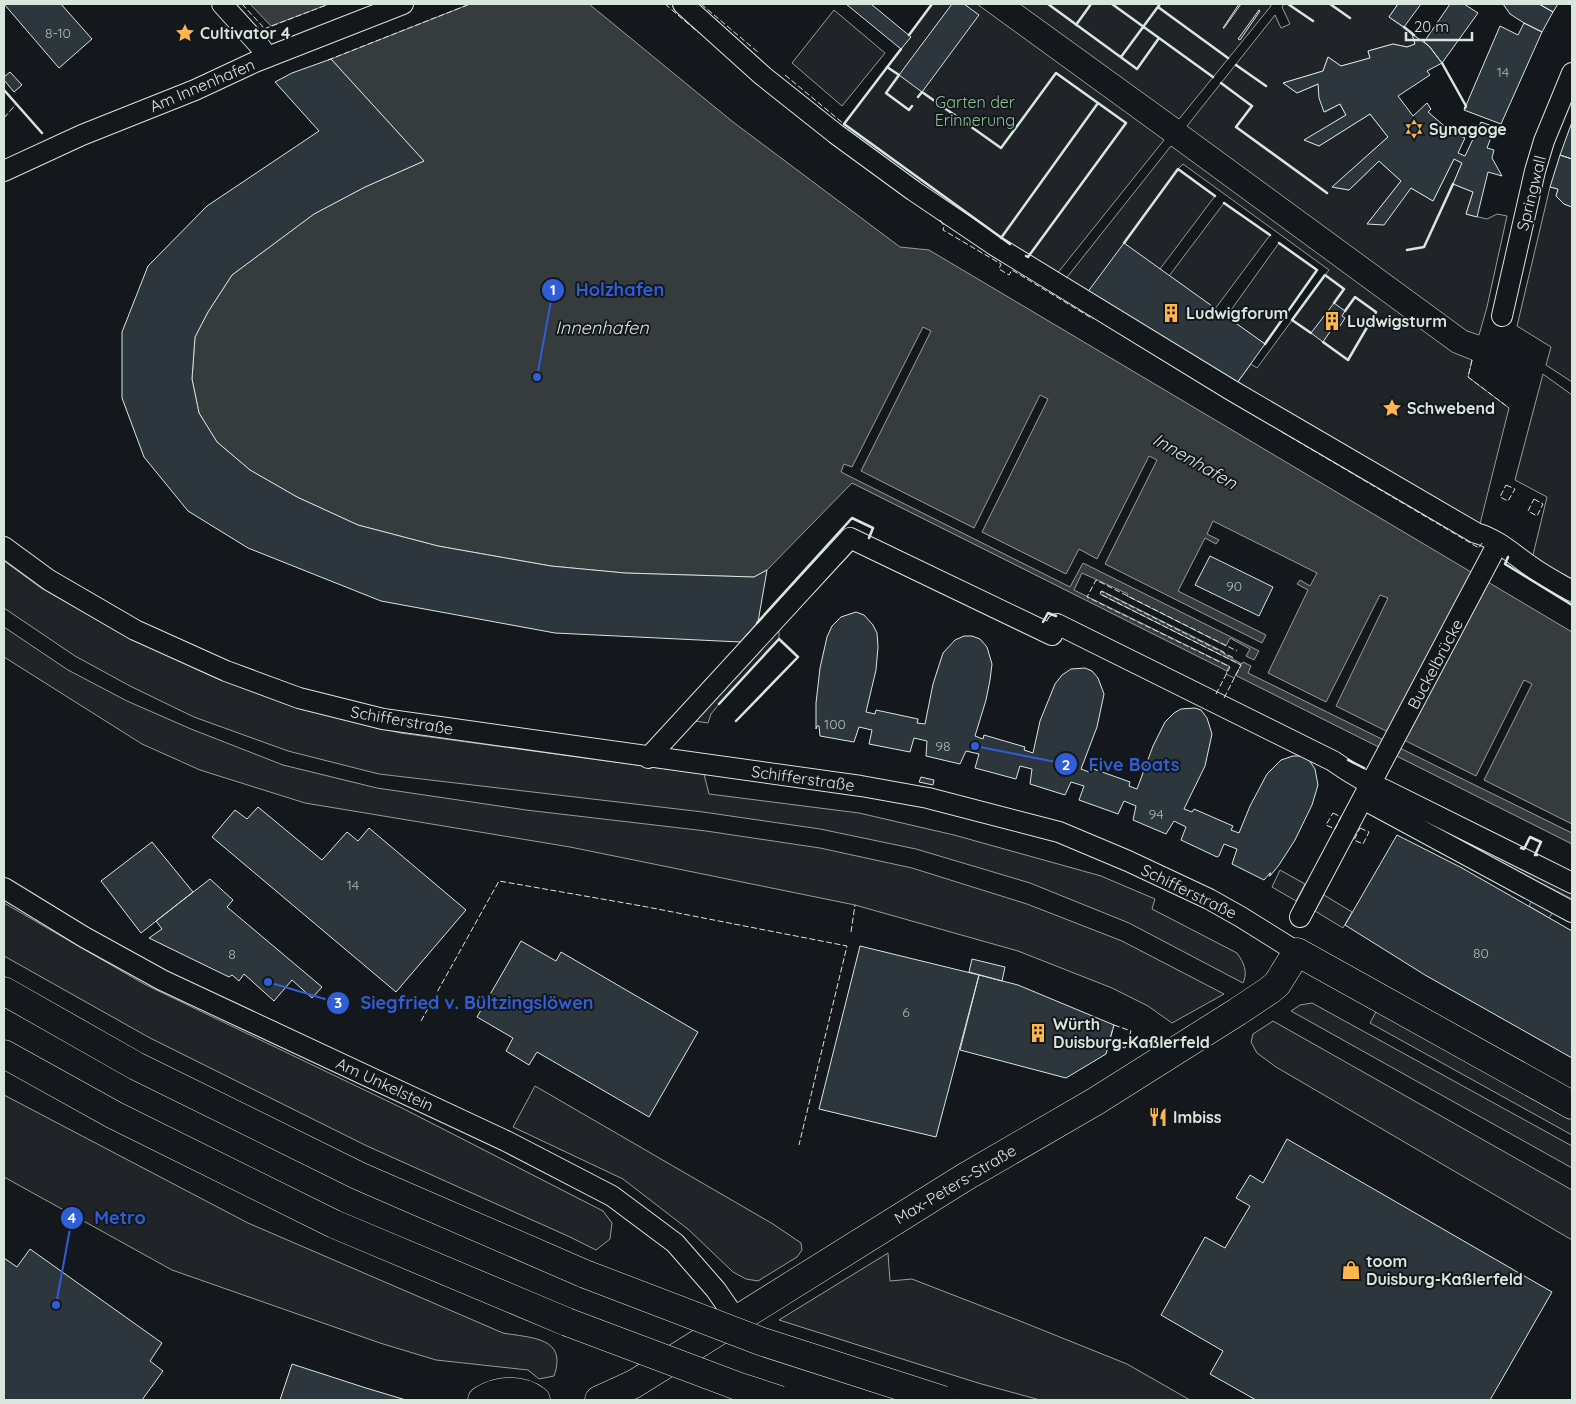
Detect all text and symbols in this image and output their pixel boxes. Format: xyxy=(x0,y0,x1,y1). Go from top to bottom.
scale bar xyxy=(1406,10,1472,42)
text: 20 m xyxy=(1414,17,1449,36)
place icon: Cultivator 4 xyxy=(174,22,196,44)
place label: Cultivator 4 xyxy=(200,23,291,43)
house number: 8-10 xyxy=(45,24,71,42)
street label: Am Innenhafen xyxy=(146,54,258,116)
house number: 14 xyxy=(1497,63,1509,81)
park label: Garten der Erinnerung xyxy=(935,92,1015,130)
synagogue icon: Synagoge xyxy=(1403,118,1425,140)
place label: Synagoge xyxy=(1429,119,1507,139)
street label: Springwall xyxy=(1512,153,1550,233)
callout: Holzhafen xyxy=(541,273,674,306)
text: Holzhafen xyxy=(576,278,664,301)
text: 1 xyxy=(550,280,556,299)
building icon: Ludwigforum xyxy=(1160,302,1182,324)
place label: Ludwigforum xyxy=(1186,303,1288,323)
building icon: Ludwigsturm xyxy=(1321,310,1343,332)
place label: Ludwigsturm xyxy=(1347,311,1447,331)
water label: Innenhafen xyxy=(555,316,649,339)
place icon: Schwebend xyxy=(1381,397,1403,419)
place label: Schwebend xyxy=(1407,398,1495,418)
water label: Innenhafen xyxy=(1149,428,1242,495)
house number: 90 xyxy=(1226,577,1242,595)
street label: Buckelbrücke xyxy=(1403,615,1467,713)
street label: Schifferstraße xyxy=(349,701,455,739)
house number: 100 xyxy=(824,715,846,733)
house number: 98 xyxy=(935,737,951,755)
callout: Five Boats xyxy=(1054,748,1189,781)
text: Five Boats xyxy=(1089,753,1180,776)
text: 2 xyxy=(1062,755,1070,774)
street label: Schifferstraße xyxy=(750,761,856,795)
house number: 94 xyxy=(1148,805,1164,823)
street label: Schifferstraße xyxy=(1138,859,1240,923)
house number: 14 xyxy=(347,876,359,894)
house number: 80 xyxy=(1473,944,1489,962)
house number: 8 xyxy=(228,945,236,963)
callout: Siegfried v. Bültzingslöwen xyxy=(325,986,603,1019)
text: Siegfried v. Bültzingslöwen xyxy=(361,991,594,1014)
text: 3 xyxy=(334,993,342,1012)
house number: 6 xyxy=(902,1003,910,1021)
place label: Würth Duisburg-Kaßlerfeld xyxy=(1053,1014,1210,1052)
building icon: Würth Duisburg-Kaßlerfeld xyxy=(1027,1022,1049,1044)
street label: Am Unkelstein xyxy=(333,1053,437,1115)
restaurant icon: Imbiss xyxy=(1147,1106,1169,1128)
place label: Imbiss xyxy=(1173,1107,1222,1127)
street label: Max-Peters-Straße xyxy=(891,1140,1019,1228)
callout: Metro xyxy=(59,1201,156,1234)
text: Metro xyxy=(94,1206,146,1229)
text: 4 xyxy=(68,1208,77,1227)
place label: toom Duisburg-Kaßlerfeld xyxy=(1366,1251,1523,1289)
shop icon: toom Duisburg-Kaßlerfeld xyxy=(1340,1259,1362,1281)

